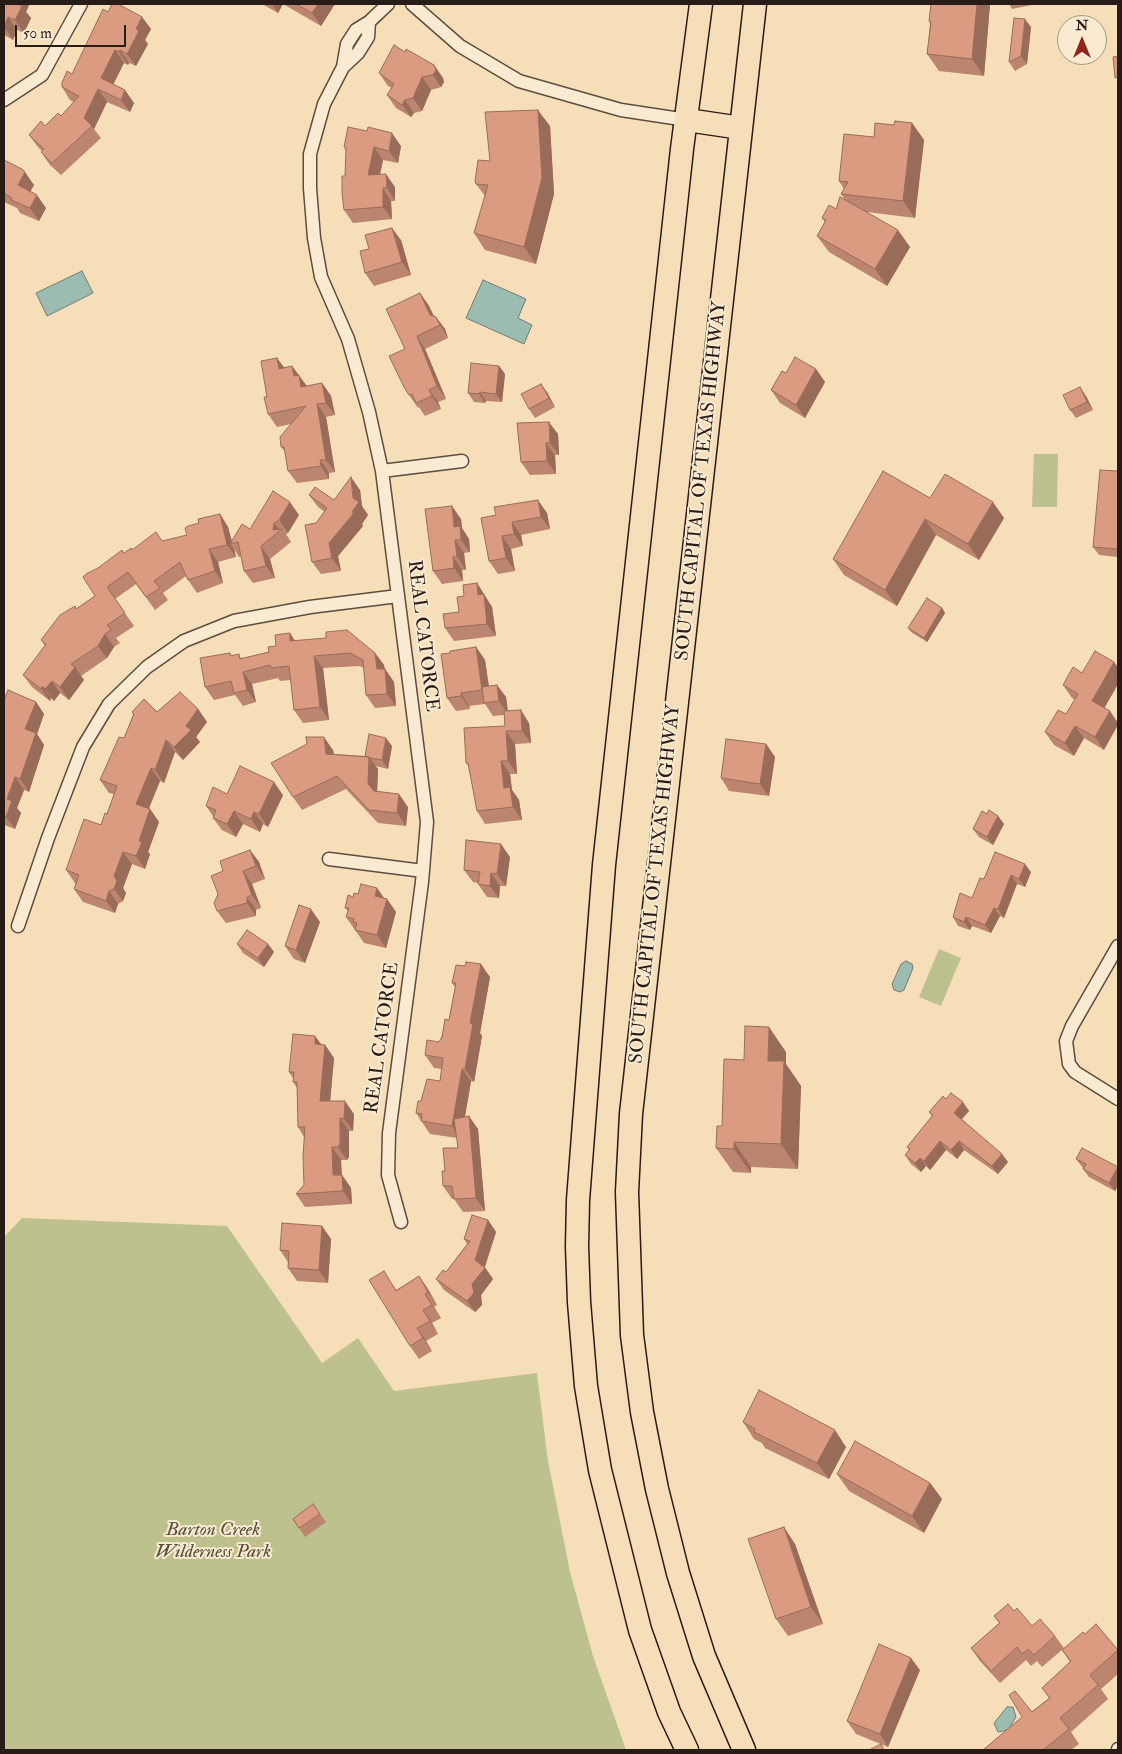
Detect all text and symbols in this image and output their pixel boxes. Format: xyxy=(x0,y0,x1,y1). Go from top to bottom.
scale bar xyxy=(18,15,129,47)
north arrow xyxy=(1057,15,1107,65)
text: N xyxy=(1076,17,1088,34)
text: 50 m xyxy=(23,24,52,43)
street label: SOUTH CAPITAL OF TEXAS HIGHWAY xyxy=(672,300,732,662)
street label: REAL CATORCE xyxy=(401,559,443,713)
street label: SOUTH CAPITAL OF TEXAS HIGHWAY xyxy=(626,703,686,1065)
street label: REAL CATORCE xyxy=(361,961,405,1115)
park label: Barton Creek Wilderness Park xyxy=(155,1520,271,1564)

